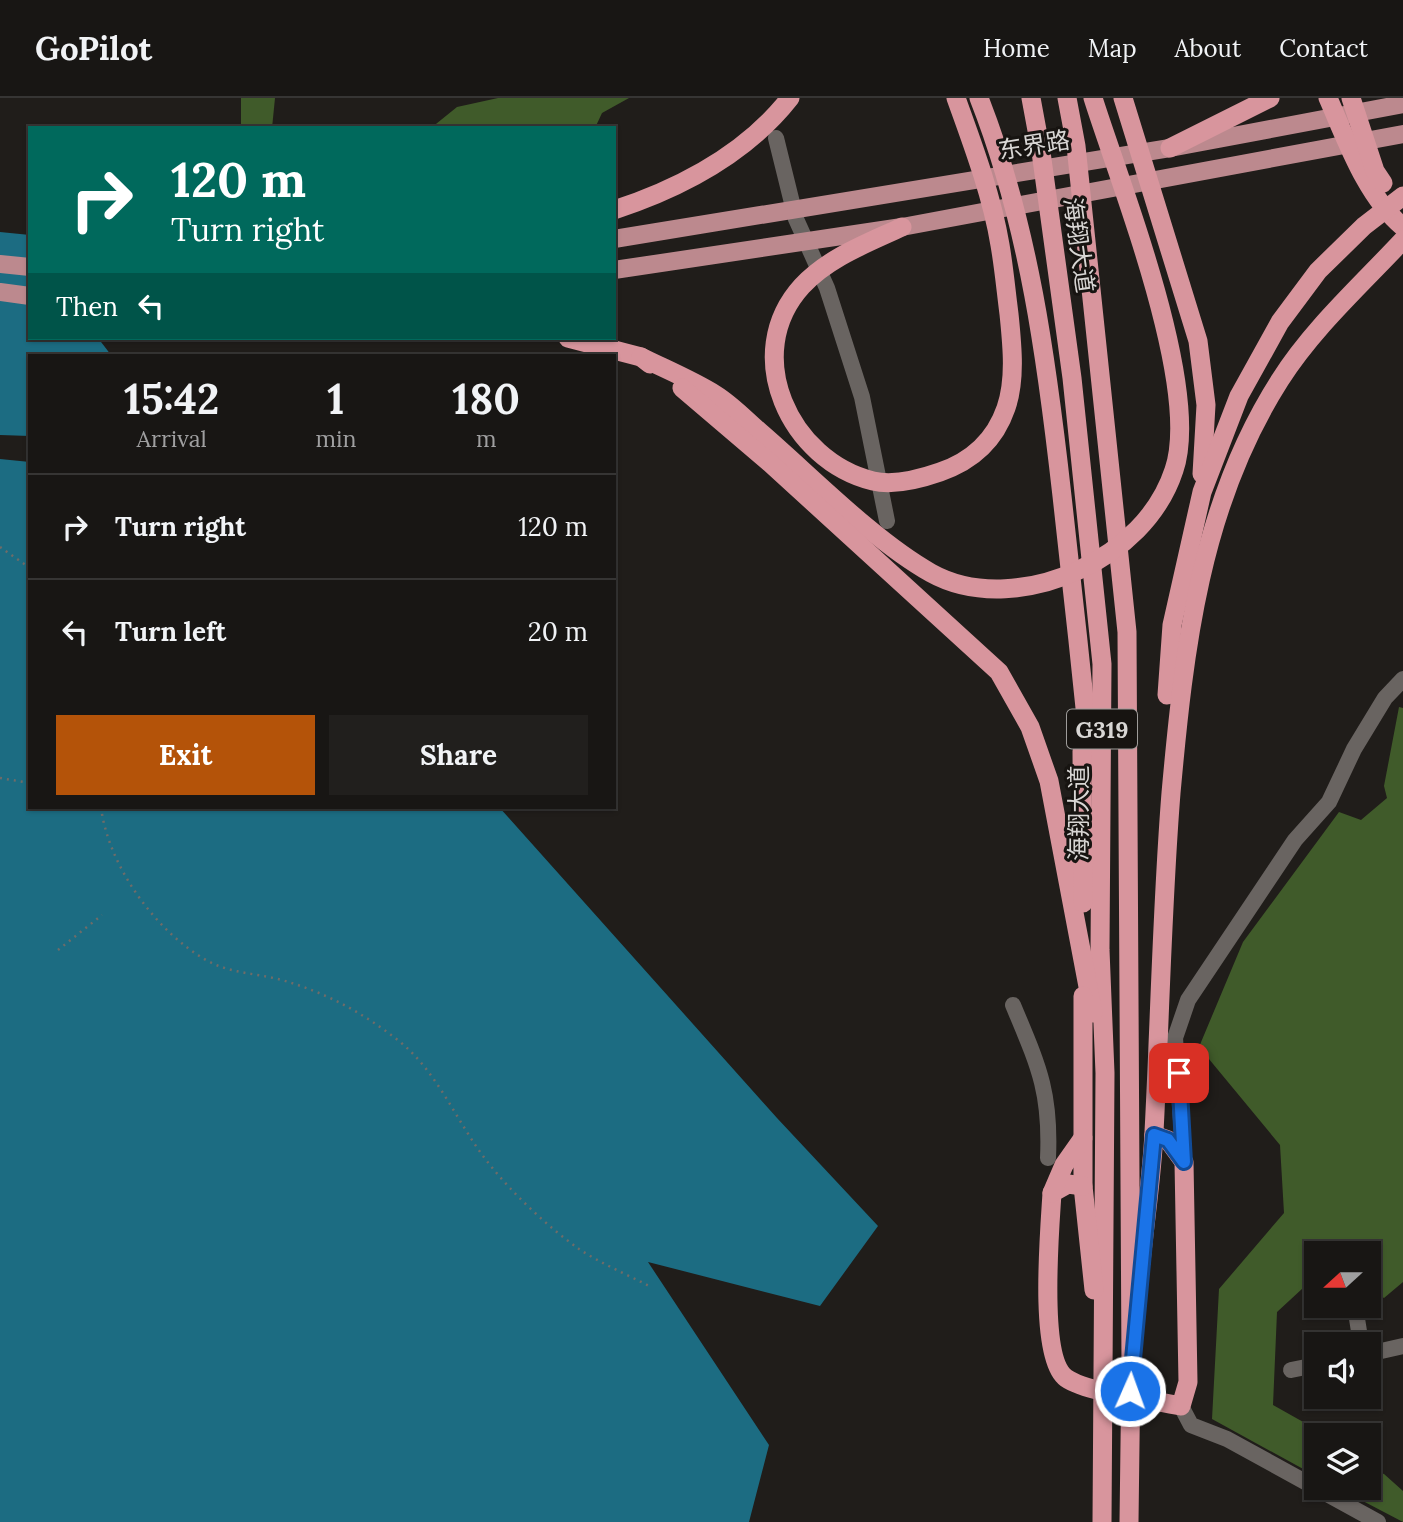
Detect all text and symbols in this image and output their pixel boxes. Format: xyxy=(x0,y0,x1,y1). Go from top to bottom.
text: GoPilot xyxy=(35,27,152,69)
text: Home xyxy=(983,33,1050,64)
text: Map xyxy=(1088,33,1137,64)
text: About xyxy=(1175,33,1241,64)
text: Contact xyxy=(1279,33,1368,64)
street label: 东界路 xyxy=(996,124,1072,166)
text: 120 m xyxy=(171,148,306,210)
icon: right xyxy=(56,154,147,245)
street label: 海翔大道 xyxy=(1057,195,1101,295)
text: Turn right xyxy=(171,209,324,250)
icon: left xyxy=(132,287,170,325)
text: Then xyxy=(56,290,118,323)
text: 15:42 xyxy=(124,372,219,426)
text: 1 xyxy=(327,372,344,426)
text: 180 xyxy=(452,372,520,426)
text: Arrival xyxy=(137,424,207,453)
text: min xyxy=(315,424,356,453)
text: m xyxy=(476,424,496,453)
icon: right xyxy=(56,508,94,546)
text: Turn right xyxy=(115,510,246,543)
text: 120 m xyxy=(518,510,588,543)
icon: left xyxy=(56,613,94,651)
text: Turn left xyxy=(115,615,226,648)
text: 20 m xyxy=(528,615,588,648)
road number: G319 xyxy=(1067,709,1137,748)
button: Exit xyxy=(56,715,315,795)
button: Share xyxy=(329,715,588,795)
street label: 海翔大道 xyxy=(1063,765,1094,861)
pin xyxy=(1149,1043,1209,1103)
icon: arrive xyxy=(1160,1054,1198,1092)
north arrow xyxy=(1304,1241,1381,1318)
map controls xyxy=(1304,1241,1381,1500)
button: sound xyxy=(1304,1332,1381,1409)
position arrow xyxy=(1093,1354,1167,1428)
button: layers xyxy=(1304,1423,1381,1500)

